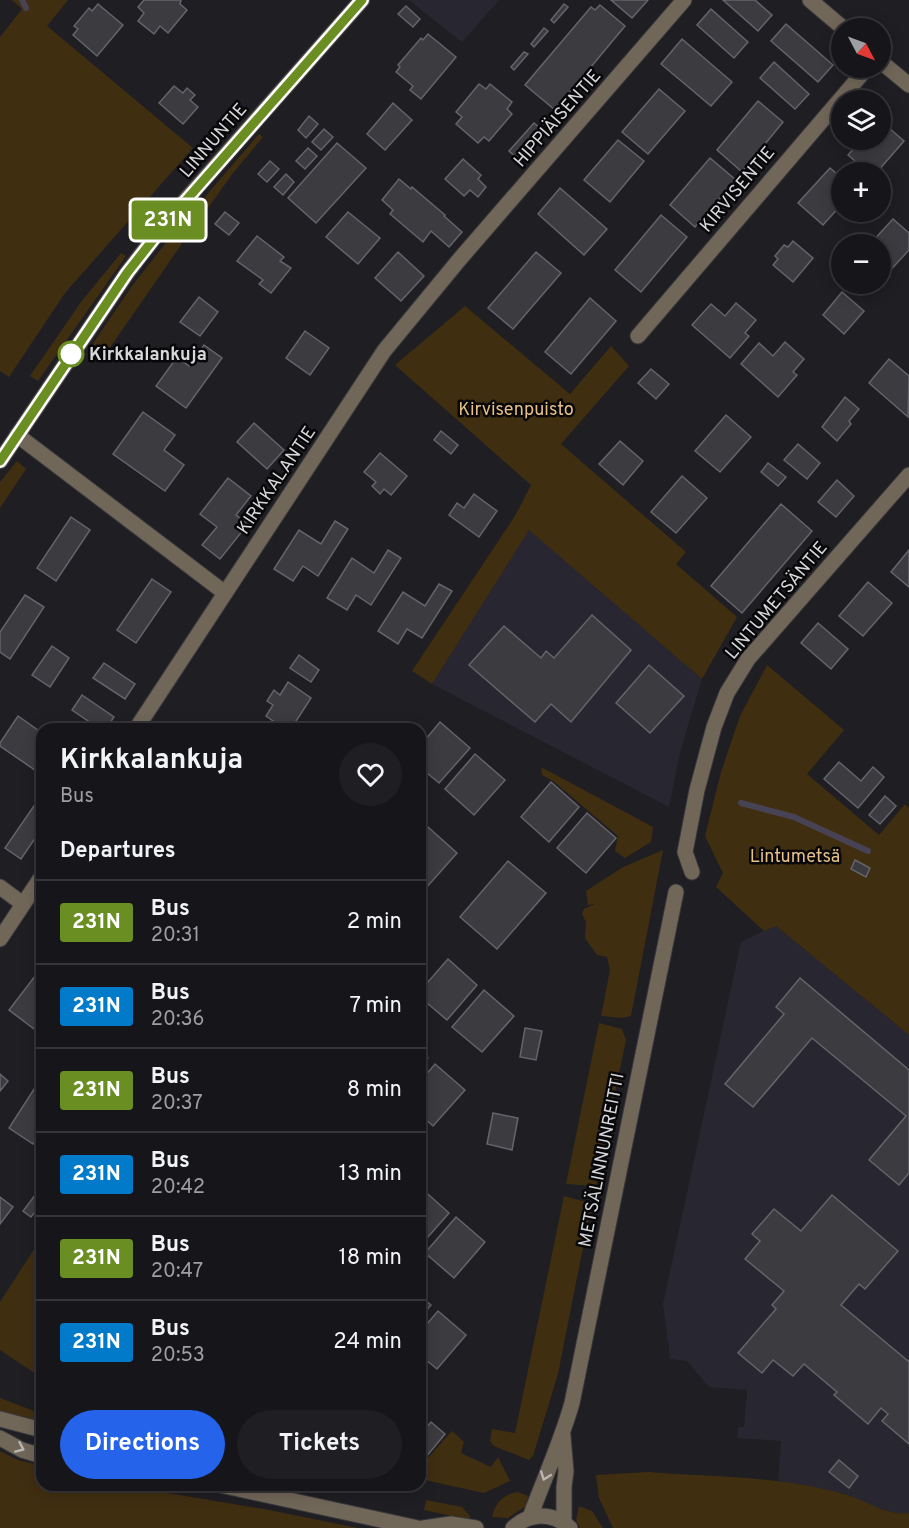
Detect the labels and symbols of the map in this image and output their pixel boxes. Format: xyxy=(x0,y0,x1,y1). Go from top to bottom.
north arrow xyxy=(831,18,891,78)
street label: HIPPIÄISENTIE xyxy=(508,64,607,173)
street label: LINNUNTIE xyxy=(175,99,253,183)
street label: KIRVISENTIE xyxy=(695,142,781,238)
line badge: 231N xyxy=(126,200,210,240)
marker: Kirkkalankuja xyxy=(58,341,84,367)
place label: Kirkkalankuja xyxy=(89,344,207,367)
park label: Kirvisenpuisto xyxy=(458,399,574,422)
street label: KIRKKALANTIE xyxy=(233,422,322,539)
street label: LINTUMETSÄNTIE xyxy=(720,536,833,665)
park label: Lintumetsä xyxy=(750,846,840,869)
street label: METSÄLINNUNREITTI xyxy=(572,1071,631,1249)
one-way arrow xyxy=(14,1441,25,1453)
one-way arrow xyxy=(540,1470,553,1481)

